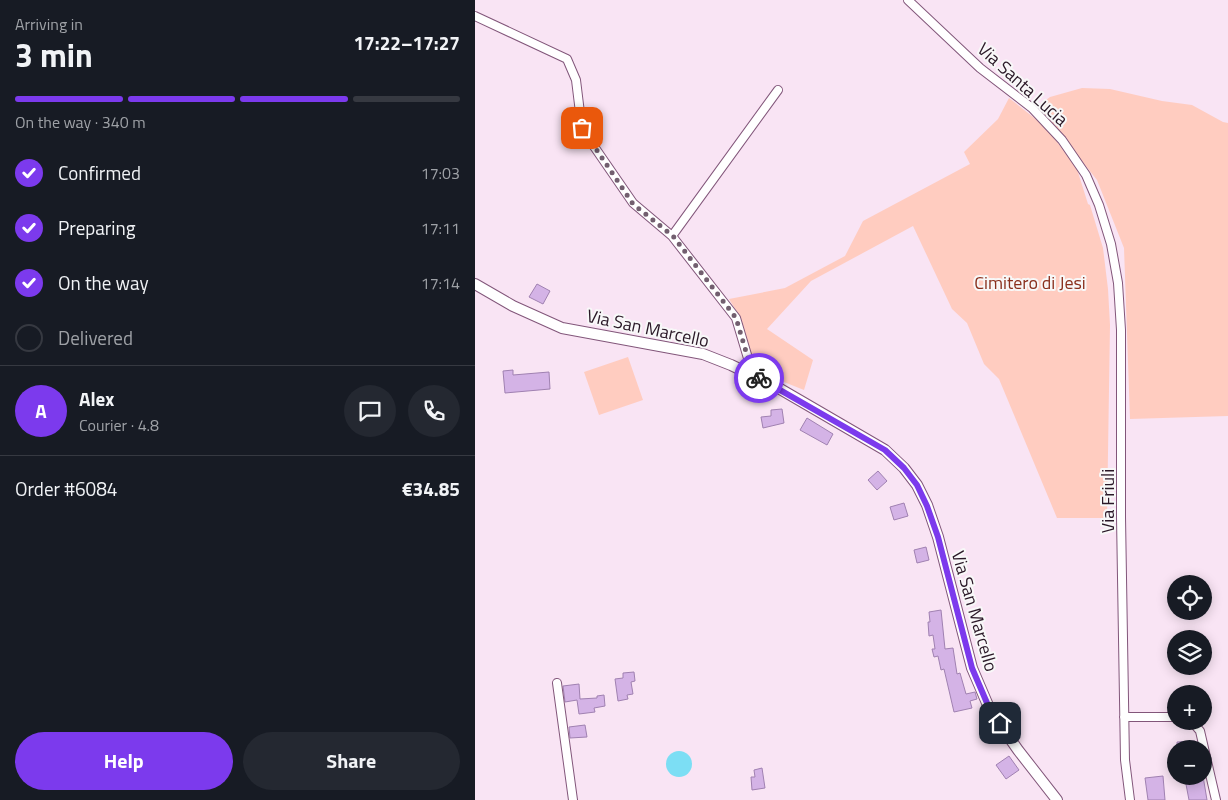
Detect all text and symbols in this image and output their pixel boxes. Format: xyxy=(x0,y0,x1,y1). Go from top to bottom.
text: Arriving in xyxy=(15,12,83,36)
text: 17:22–17:27 xyxy=(353,28,460,57)
text: 3 min xyxy=(15,31,93,79)
street label: Via Santa Lucia xyxy=(972,36,1074,132)
pin xyxy=(561,107,603,149)
text: On the way · 340 m xyxy=(15,110,146,134)
icon: bag xyxy=(568,114,596,142)
text: Confirmed xyxy=(58,158,141,187)
icon: check xyxy=(15,159,43,187)
text: 17:03 xyxy=(421,161,460,185)
text: Preparing xyxy=(58,213,135,242)
icon: check xyxy=(15,214,43,242)
text: 17:11 xyxy=(421,216,460,240)
text: On the way xyxy=(58,268,149,297)
icon: check xyxy=(15,269,43,297)
park label: Cimitero di Jesi xyxy=(974,269,1086,296)
text: 17:14 xyxy=(421,271,460,295)
street label: Via San Marcello xyxy=(584,302,712,354)
text: Delivered xyxy=(58,323,133,352)
courier xyxy=(734,353,784,403)
icon: bike xyxy=(745,364,773,392)
text: Alex xyxy=(79,384,114,413)
button: chat xyxy=(344,385,396,437)
button: phone xyxy=(408,385,460,437)
text: A xyxy=(35,396,47,425)
text: Courier · 4.8 xyxy=(79,413,159,437)
street label: Via Friuli xyxy=(1094,469,1121,533)
text: Order #6084 xyxy=(15,474,117,503)
text: €34.85 xyxy=(402,474,460,503)
street label: Via San Marcello xyxy=(945,547,1005,675)
map controls xyxy=(1167,575,1212,785)
button: locate xyxy=(1167,575,1212,620)
button: layers xyxy=(1167,630,1212,675)
button: + xyxy=(1167,685,1212,730)
pin xyxy=(979,702,1021,744)
icon: home xyxy=(986,709,1014,737)
button: Help xyxy=(15,732,233,790)
button: Share xyxy=(243,732,460,790)
button: − xyxy=(1167,740,1212,785)

